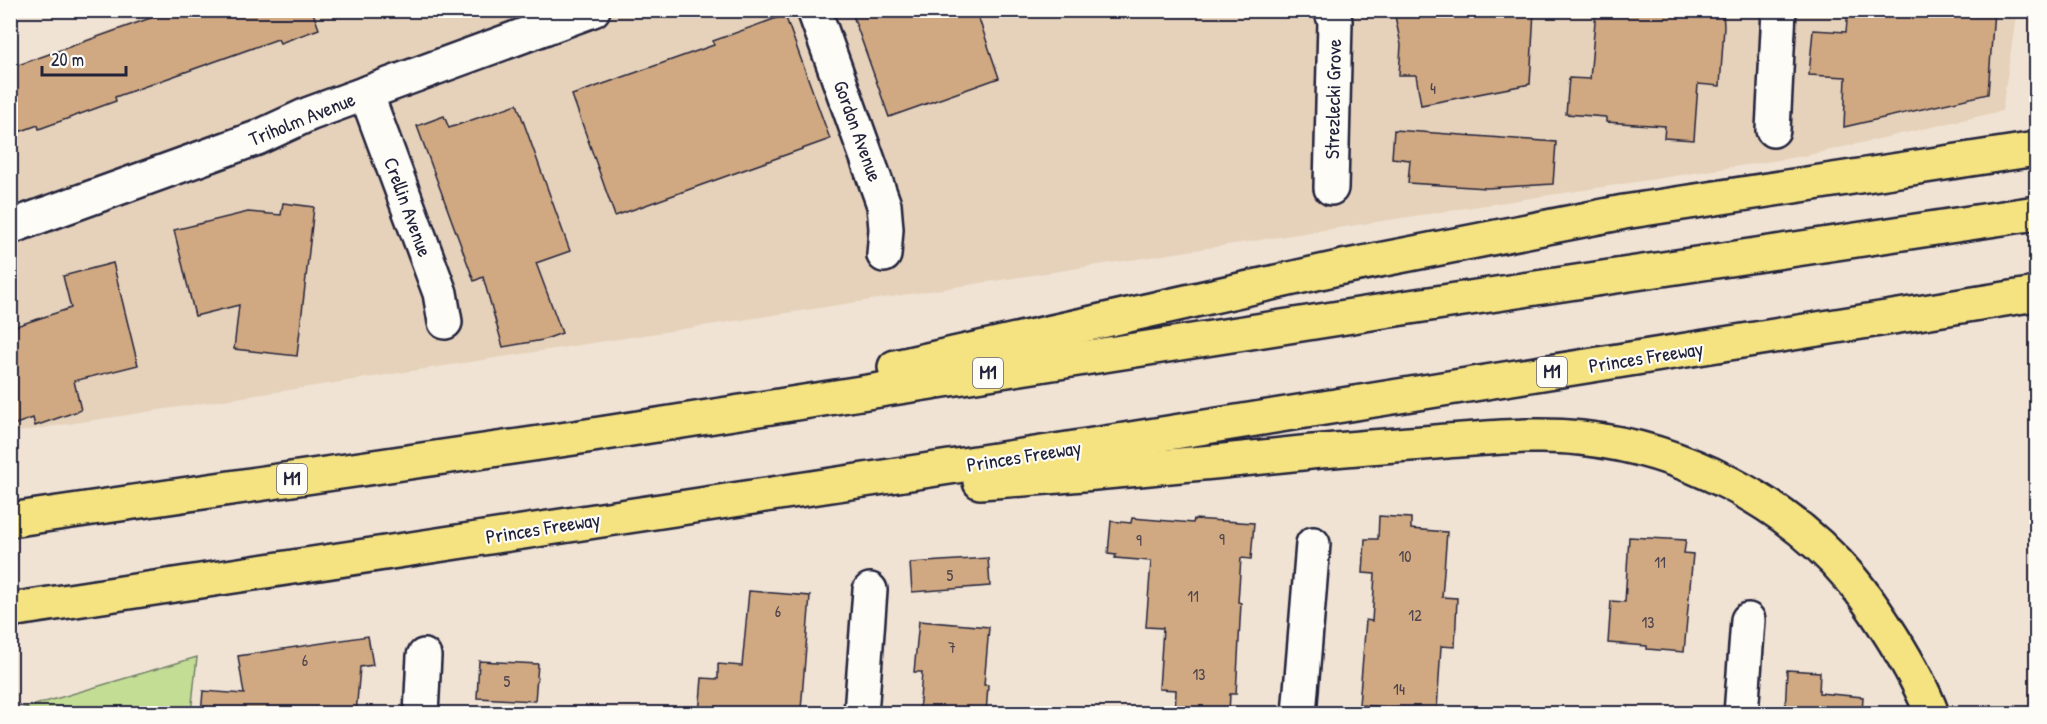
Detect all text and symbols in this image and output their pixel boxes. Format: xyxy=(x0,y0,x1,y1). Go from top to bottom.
scale bar xyxy=(42,39,126,77)
street label: Strezlecki Grove xyxy=(1318,39,1347,159)
text: 20 m xyxy=(51,47,84,72)
street label: Gordon Avenue xyxy=(828,77,889,185)
house number: 4 xyxy=(1430,77,1436,99)
street label: Triholm Avenue xyxy=(245,85,359,152)
street label: Crellin Avenue xyxy=(378,153,439,260)
street label: Princes Freeway xyxy=(1587,334,1705,379)
road number: M1 xyxy=(1537,357,1567,387)
road number: M1 xyxy=(973,358,1003,388)
street label: Princes Freeway xyxy=(965,433,1083,478)
road number: M1 xyxy=(277,464,307,494)
street label: Princes Freeway xyxy=(484,505,602,550)
house number: 9 xyxy=(1219,528,1225,550)
house number: 9 xyxy=(1136,529,1142,551)
house number: 10 xyxy=(1399,545,1411,567)
house number: 11 xyxy=(1654,551,1666,573)
house number: 5 xyxy=(947,564,954,586)
house number: 11 xyxy=(1187,585,1199,607)
house number: 6 xyxy=(775,600,781,622)
house number: 12 xyxy=(1408,604,1422,626)
house number: 13 xyxy=(1642,611,1654,633)
house number: 7 xyxy=(948,636,956,658)
house number: 6 xyxy=(302,649,308,671)
house number: 13 xyxy=(1193,663,1205,685)
house number: 5 xyxy=(504,670,511,692)
house number: 14 xyxy=(1393,678,1405,700)

